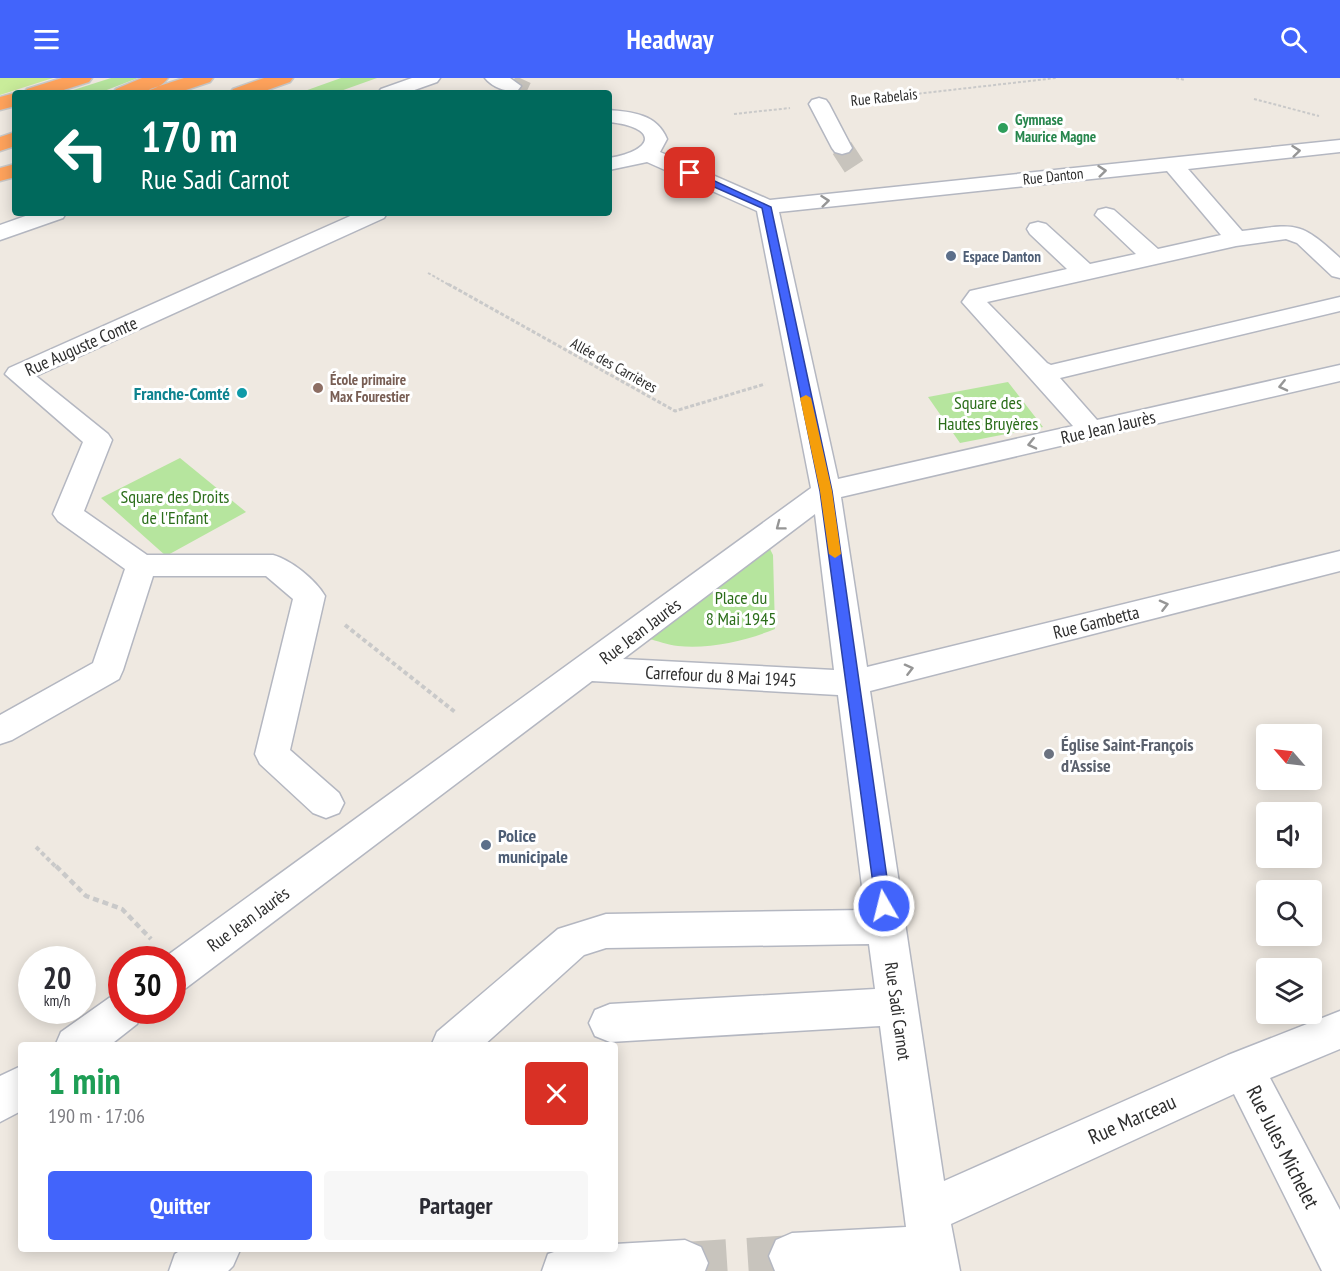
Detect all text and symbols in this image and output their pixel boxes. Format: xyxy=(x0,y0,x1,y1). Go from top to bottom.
text: Headway xyxy=(626,22,714,56)
icon: menu xyxy=(30,23,63,56)
icon: search xyxy=(1277,23,1310,56)
street label: Rue Rabelais xyxy=(850,84,918,110)
text: 170 m xyxy=(141,109,238,164)
place label: Gymnase Maurice Magne xyxy=(1015,110,1096,146)
icon: left xyxy=(42,114,120,192)
marker: Gymnase Maurice Magne xyxy=(996,121,1010,135)
one-way arrow xyxy=(1292,145,1301,157)
pin xyxy=(664,147,715,198)
icon: arrive xyxy=(673,156,706,189)
text: Rue Sadi Carnot xyxy=(141,162,289,196)
street label: Rue Danton xyxy=(1022,163,1084,189)
one-way arrow xyxy=(1098,165,1107,178)
one-way arrow xyxy=(820,195,829,208)
place label: Espace Danton xyxy=(963,247,1041,266)
marker: Espace Danton xyxy=(944,249,958,263)
street label: Rue Auguste Comte xyxy=(21,311,141,381)
street label: Allée des Carrières xyxy=(567,333,661,397)
place label: École primaire Max Fourestier xyxy=(330,370,410,406)
one-way arrow xyxy=(1278,379,1288,392)
marker: École primaire Max Fourestier xyxy=(311,381,325,395)
place label: Franche-Comté xyxy=(134,382,230,405)
marker: Franche-Comté xyxy=(235,386,249,400)
park label: Square des Hautes Bruyères xyxy=(938,391,1038,435)
street label: Rue Jean Jaurès xyxy=(1059,405,1157,449)
one-way arrow xyxy=(1027,437,1037,450)
park label: Square des Droits de l'Enfant xyxy=(121,485,229,529)
one-way arrow xyxy=(775,519,786,530)
park label: Place du 8 Mai 1945 xyxy=(706,586,776,630)
street label: Rue Jean Jaurès xyxy=(595,593,685,669)
street label: Rue Gambetta xyxy=(1051,600,1141,644)
one-way arrow xyxy=(1159,600,1169,613)
street label: Carrefour du 8 Mai 1945 xyxy=(645,661,797,691)
one-way arrow xyxy=(904,663,914,676)
north arrow xyxy=(1256,724,1322,790)
map controls xyxy=(1256,724,1322,1024)
place label: Église Saint-François d'Assise xyxy=(1061,733,1194,777)
marker: Église Saint-François d'Assise xyxy=(1042,747,1056,761)
button: sound xyxy=(1256,802,1322,868)
place label: Police municipale xyxy=(498,824,568,868)
marker: Police municipale xyxy=(479,838,493,852)
position arrow xyxy=(852,874,916,938)
button: search xyxy=(1256,880,1322,946)
street label: Rue Jean Jaurès xyxy=(202,881,294,957)
speed limit sign: 30 xyxy=(108,946,186,1024)
text: 20 xyxy=(43,958,71,997)
button: layers xyxy=(1256,958,1322,1024)
street label: Rue Sadi Carnot xyxy=(880,960,916,1062)
text: km/h xyxy=(44,991,70,1010)
text: 1 min xyxy=(48,1057,121,1104)
button: close xyxy=(525,1062,588,1125)
street label: Rue Jules Michelet xyxy=(1240,1081,1326,1213)
street label: Rue Marceau xyxy=(1084,1088,1180,1150)
text: 190 m · 17:06 xyxy=(48,1103,145,1129)
button: Quitter xyxy=(48,1171,312,1240)
button: Partager xyxy=(324,1171,588,1240)

